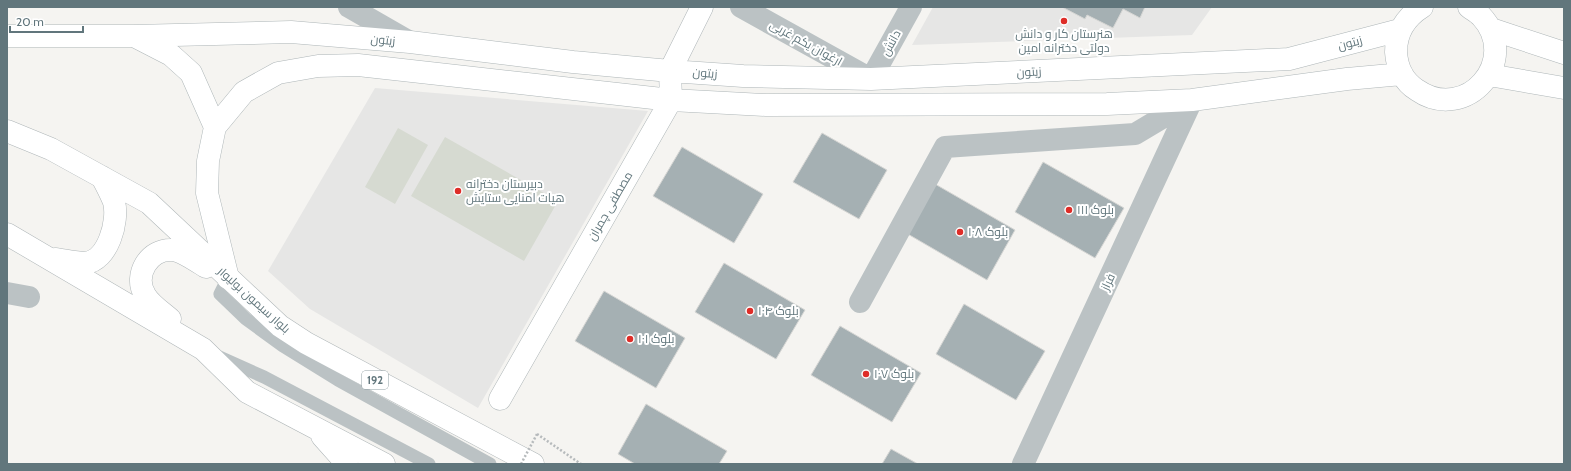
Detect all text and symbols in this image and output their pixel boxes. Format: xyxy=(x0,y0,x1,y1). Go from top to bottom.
scale bar xyxy=(10,8,83,34)
text: 20 m xyxy=(16,14,44,29)
street label: ارغوان یکم غربی xyxy=(767,16,845,70)
marker: هنرستان کار و دانش دولتی دخترانه امین xyxy=(1059,16,1069,26)
place label: هنرستان کار و دانش دولتی دخترانه امین xyxy=(1015,26,1113,55)
street label: دانش xyxy=(877,27,904,58)
street label: زیتون xyxy=(370,31,396,48)
street label: زیتون xyxy=(1336,32,1364,53)
street label: زیتون xyxy=(1016,63,1042,80)
street label: زیتون xyxy=(692,64,718,81)
street label: مصطفی چمران xyxy=(584,168,637,244)
place label: دبیرستان دخترانه هیات امنایی ستایش xyxy=(466,176,564,205)
marker: دبیرستان دخترانه هیات امنایی ستایش xyxy=(453,186,463,196)
place label: بلوک ۱۱۱ xyxy=(1077,202,1114,217)
marker: بلوک ۱۱۱ xyxy=(1064,205,1074,215)
place label: بلوک ۱۰۸ xyxy=(968,224,1008,239)
marker: بلوک ۱۰۸ xyxy=(955,227,965,237)
street label: بلوار سیمون بولیوار xyxy=(214,262,294,336)
street label: فراز xyxy=(1097,271,1118,294)
place label: بلوک ۱۰۴ xyxy=(758,303,799,318)
marker: بلوک ۱۰۴ xyxy=(745,306,755,316)
place label: بلوک ۱۰۱ xyxy=(638,331,674,346)
marker: بلوک ۱۰۱ xyxy=(625,334,635,344)
place label: بلوک ۱۰۷ xyxy=(874,366,914,381)
marker: بلوک ۱۰۷ xyxy=(861,369,871,379)
road number: 192 xyxy=(362,371,388,389)

